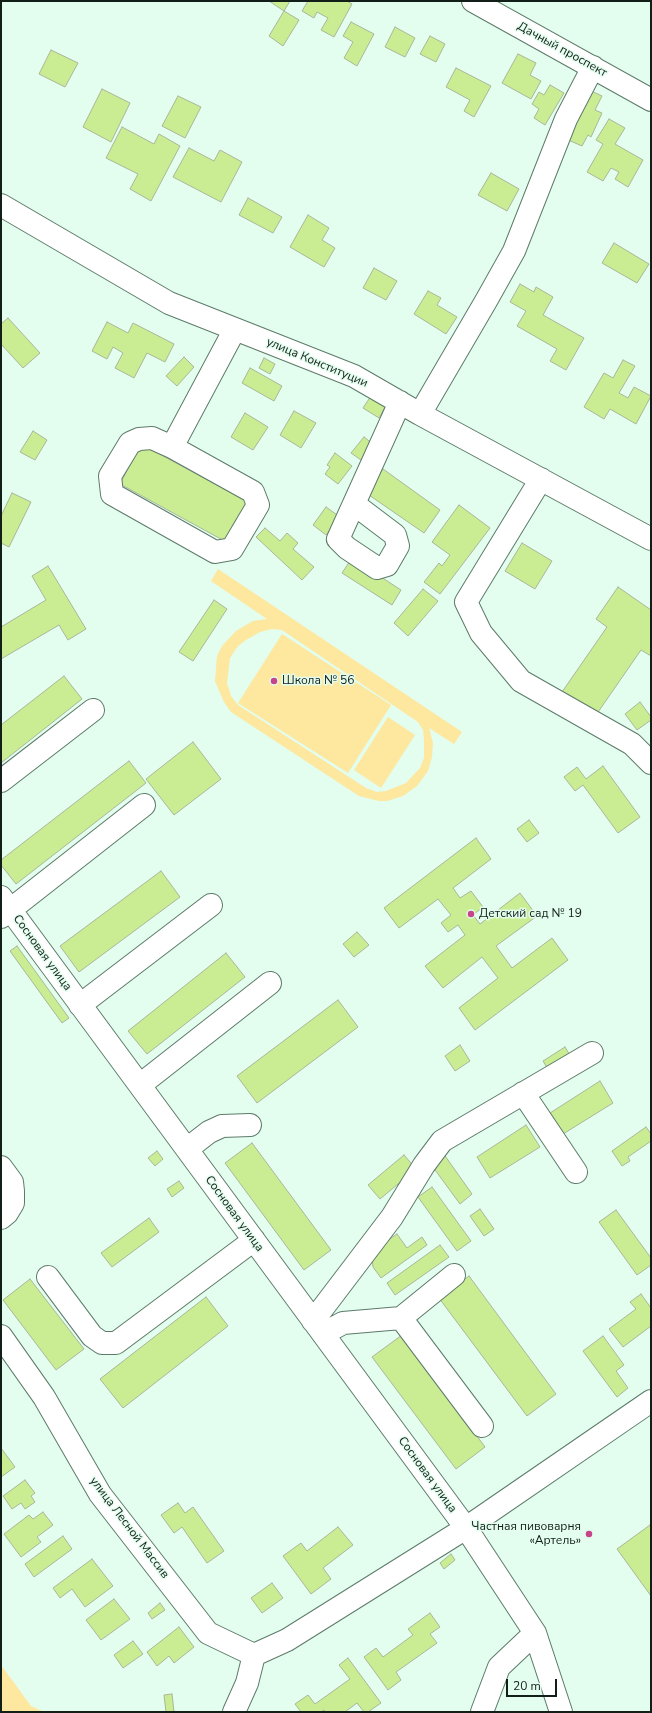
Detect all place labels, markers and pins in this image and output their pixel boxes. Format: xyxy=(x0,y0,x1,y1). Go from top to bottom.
place label: Школа № 56 xyxy=(282,674,354,688)
marker: Школа № 56 xyxy=(269,676,279,686)
place label: Детский сад № 19 xyxy=(479,907,582,921)
marker: Детский сад № 19 xyxy=(466,909,476,919)
place label: Частная пивоварня «Артель» xyxy=(471,1520,581,1548)
marker: Частная пивоварня «Артель» xyxy=(584,1529,594,1539)

